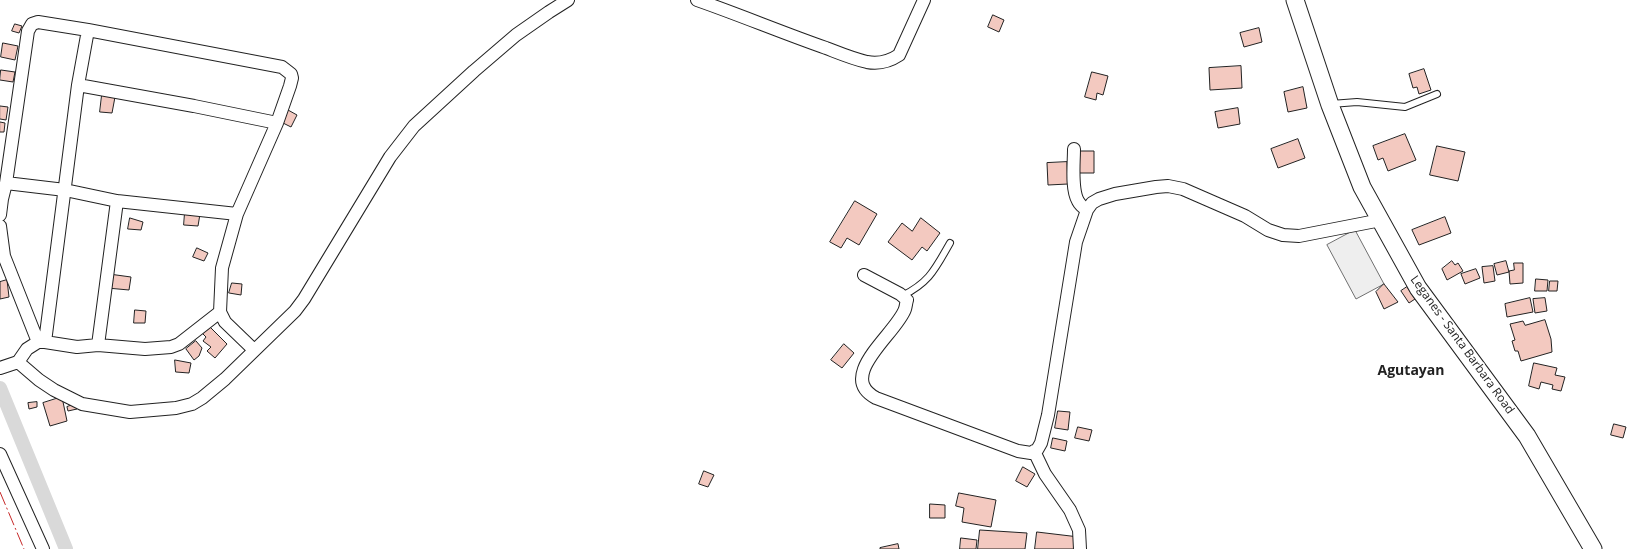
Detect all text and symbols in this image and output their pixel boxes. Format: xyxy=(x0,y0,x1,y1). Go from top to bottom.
street label: Leganes - Santa Barbara Road xyxy=(1407,273,1517,417)
district label: Agutayan xyxy=(1378,363,1444,379)

